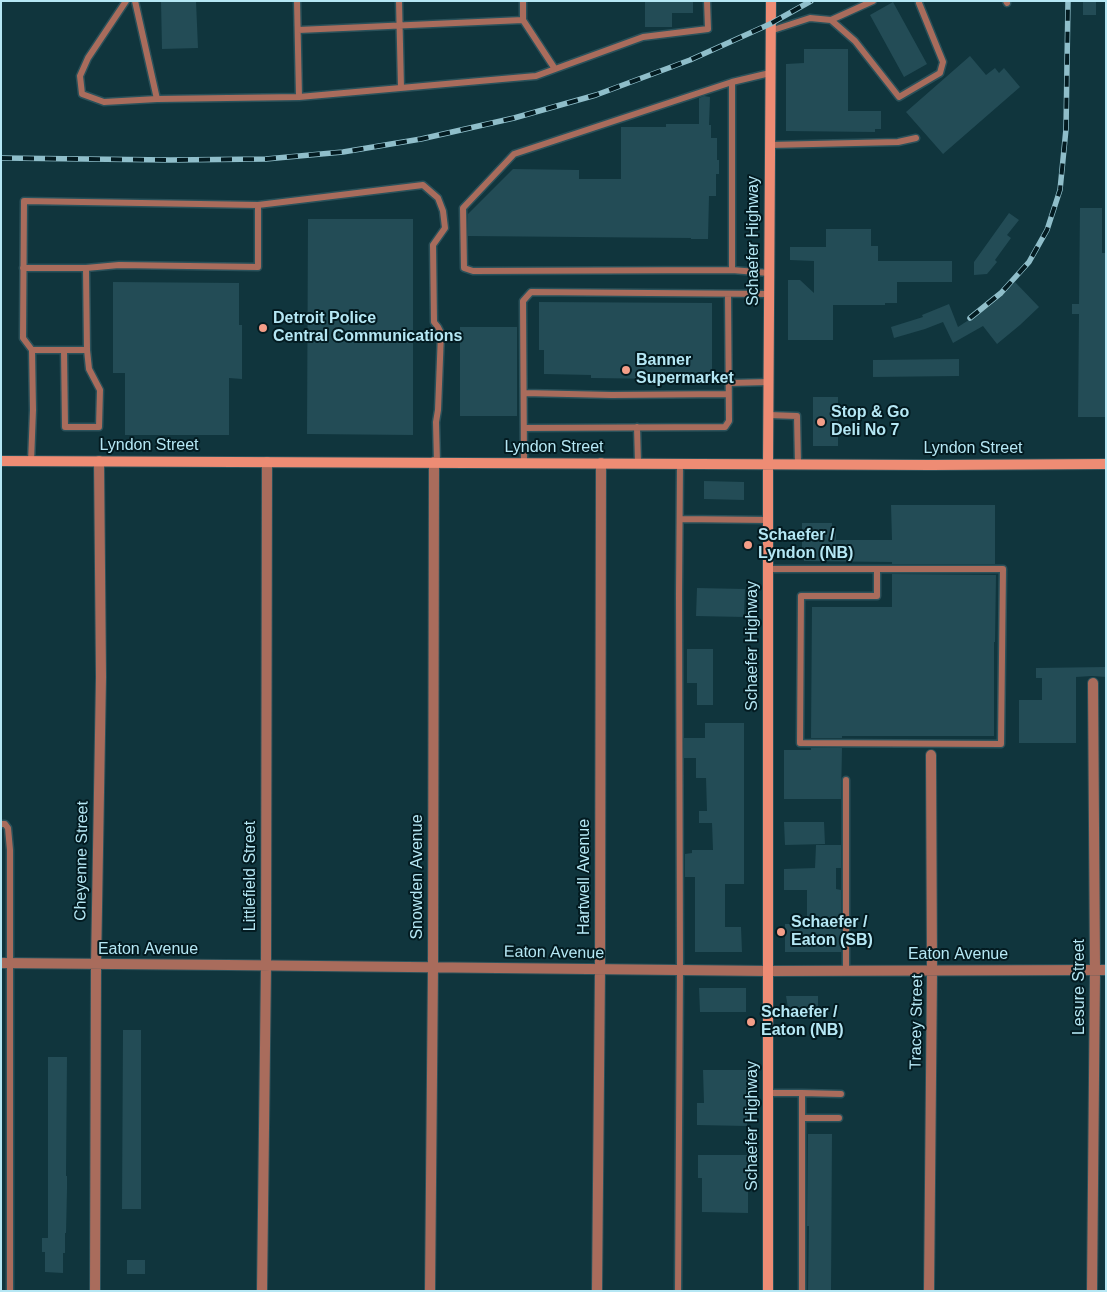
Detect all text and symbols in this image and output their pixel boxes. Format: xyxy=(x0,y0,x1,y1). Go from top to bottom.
street label: Schaefer Highway xyxy=(744,176,764,306)
place label: Detroit Police Central Communications xyxy=(273,309,462,347)
marker: Detroit Police Central Communications xyxy=(257,322,269,334)
place label: Banner Supermarket xyxy=(636,351,734,389)
marker: Banner Supermarket xyxy=(620,364,632,376)
place label: Stop & Go Deli No 7 xyxy=(831,403,909,441)
marker: Stop & Go Deli No 7 xyxy=(815,416,827,428)
street label: Lyndon Street xyxy=(99,436,199,456)
street label: Lyndon Street xyxy=(504,438,604,458)
street label: Lyndon Street xyxy=(923,439,1023,459)
place label: Schaefer / Lyndon (NB) xyxy=(758,526,853,564)
marker: Schaefer / Lyndon (NB) xyxy=(742,539,754,551)
street label: Schaefer Highway xyxy=(743,581,763,711)
street label: Cheyenne Street xyxy=(71,801,93,921)
street label: Snowden Avenue xyxy=(408,814,428,940)
street label: Hartwell Avenue xyxy=(575,819,595,935)
street label: Littlefield Street xyxy=(241,821,261,931)
place label: Schaefer / Eaton (SB) xyxy=(791,913,873,951)
marker: Schaefer / Eaton (SB) xyxy=(775,926,787,938)
street label: Lesure Street xyxy=(1070,939,1090,1035)
street label: Eaton Avenue xyxy=(98,940,198,960)
street label: Eaton Avenue xyxy=(504,943,604,963)
street label: Eaton Avenue xyxy=(908,945,1008,965)
street label: Tracey Street xyxy=(907,974,927,1070)
place label: Schaefer / Eaton (NB) xyxy=(761,1003,844,1041)
marker: Schaefer / Eaton (NB) xyxy=(745,1016,757,1028)
street label: Schaefer Highway xyxy=(743,1061,763,1191)

